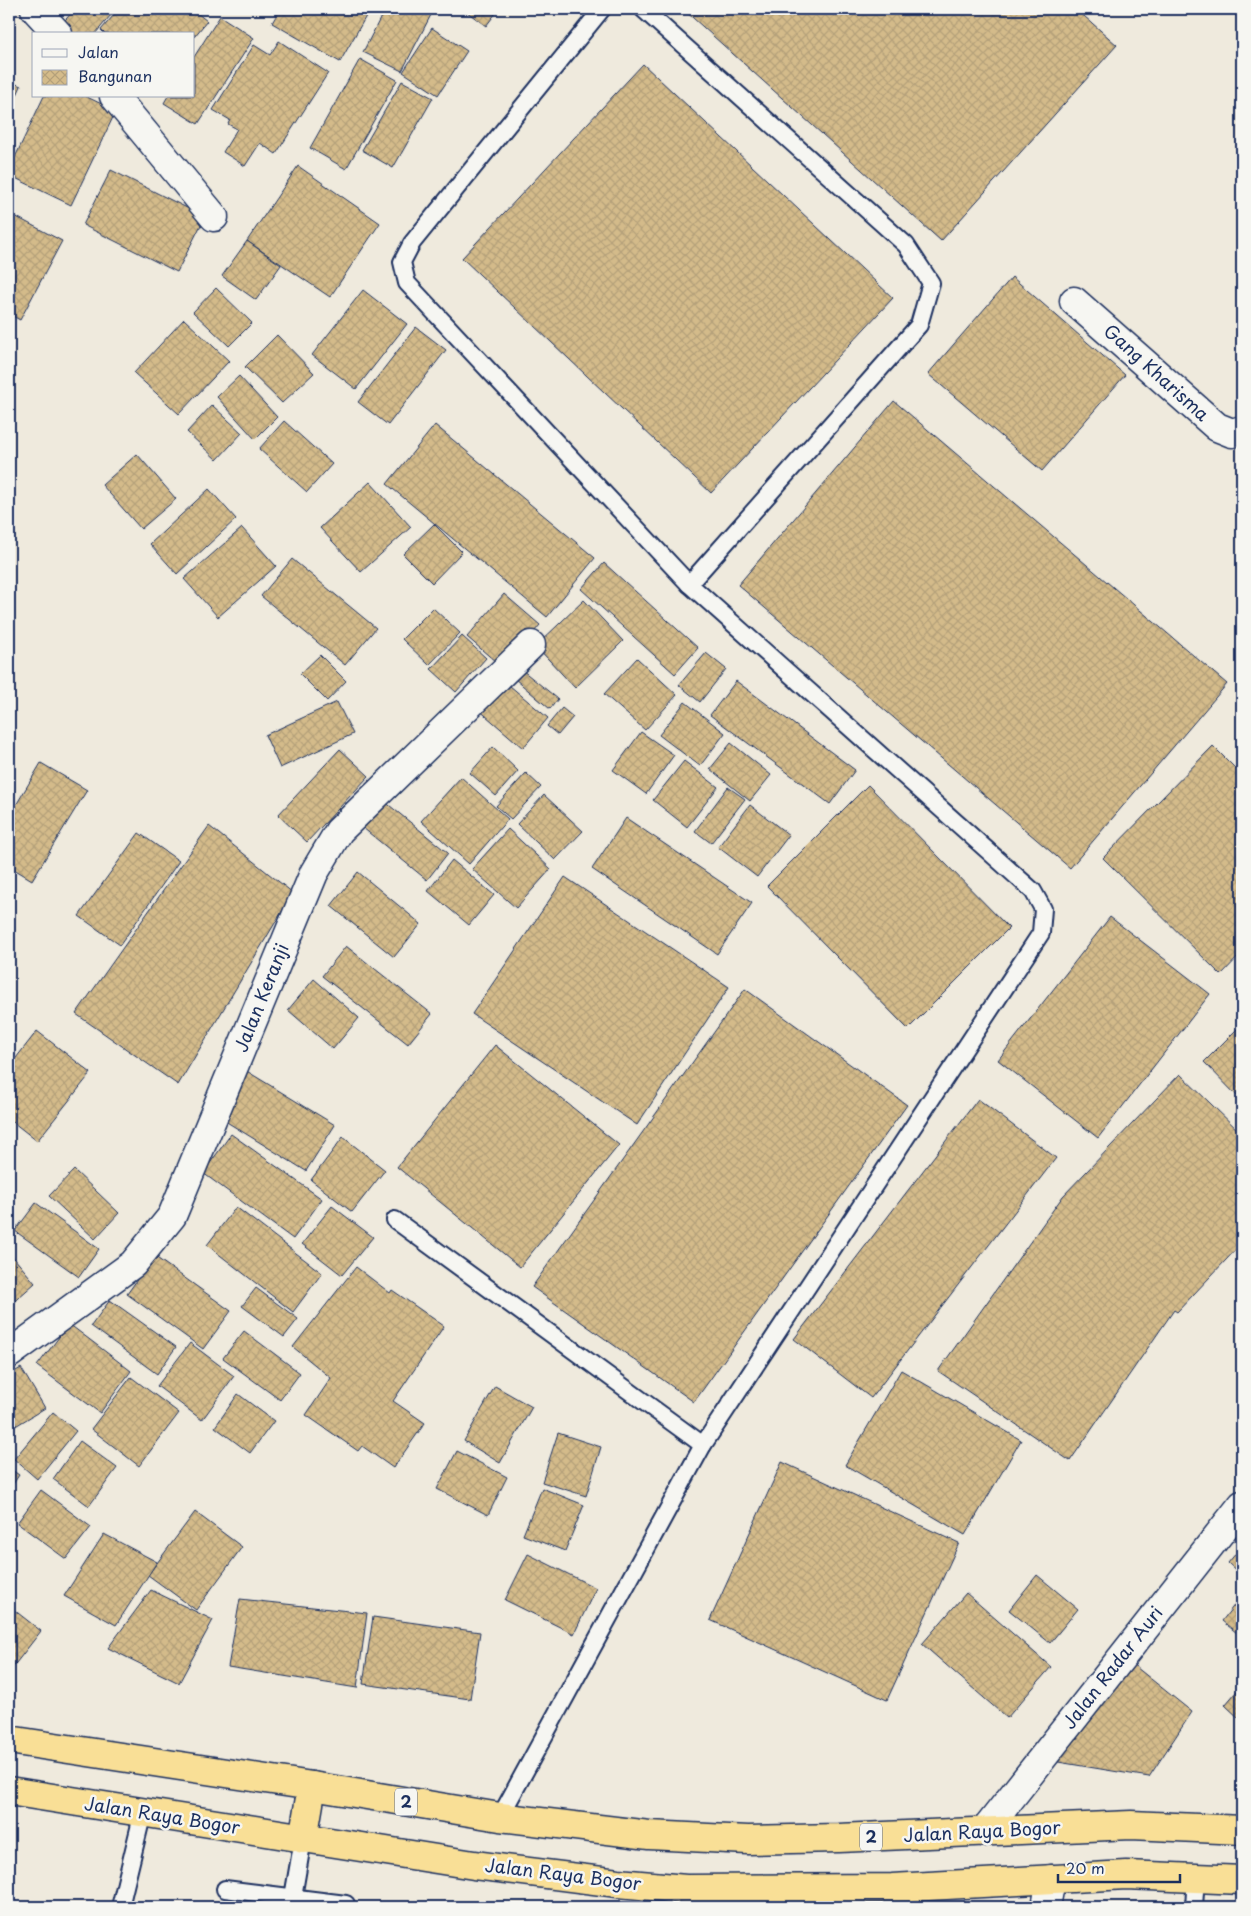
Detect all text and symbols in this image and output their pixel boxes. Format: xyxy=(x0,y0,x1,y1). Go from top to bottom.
legend xyxy=(32,32,195,98)
text: Jalan xyxy=(78,40,119,63)
text: Bangunan xyxy=(78,64,152,87)
street label: Gang Kharisma xyxy=(1098,317,1216,427)
street label: Jalan Keranji xyxy=(227,939,295,1056)
street label: Jalan Radar Auri xyxy=(1055,1600,1168,1734)
road number: 2 xyxy=(395,1788,417,1815)
street label: Jalan Raya Bogor xyxy=(82,1789,243,1840)
street label: Jalan Raya Bogor xyxy=(903,1813,1062,1848)
road number: 2 xyxy=(860,1824,882,1850)
street label: Jalan Raya Bogor xyxy=(484,1851,643,1897)
scale bar xyxy=(1058,1851,1181,1883)
text: 20 m xyxy=(1066,1856,1105,1879)

